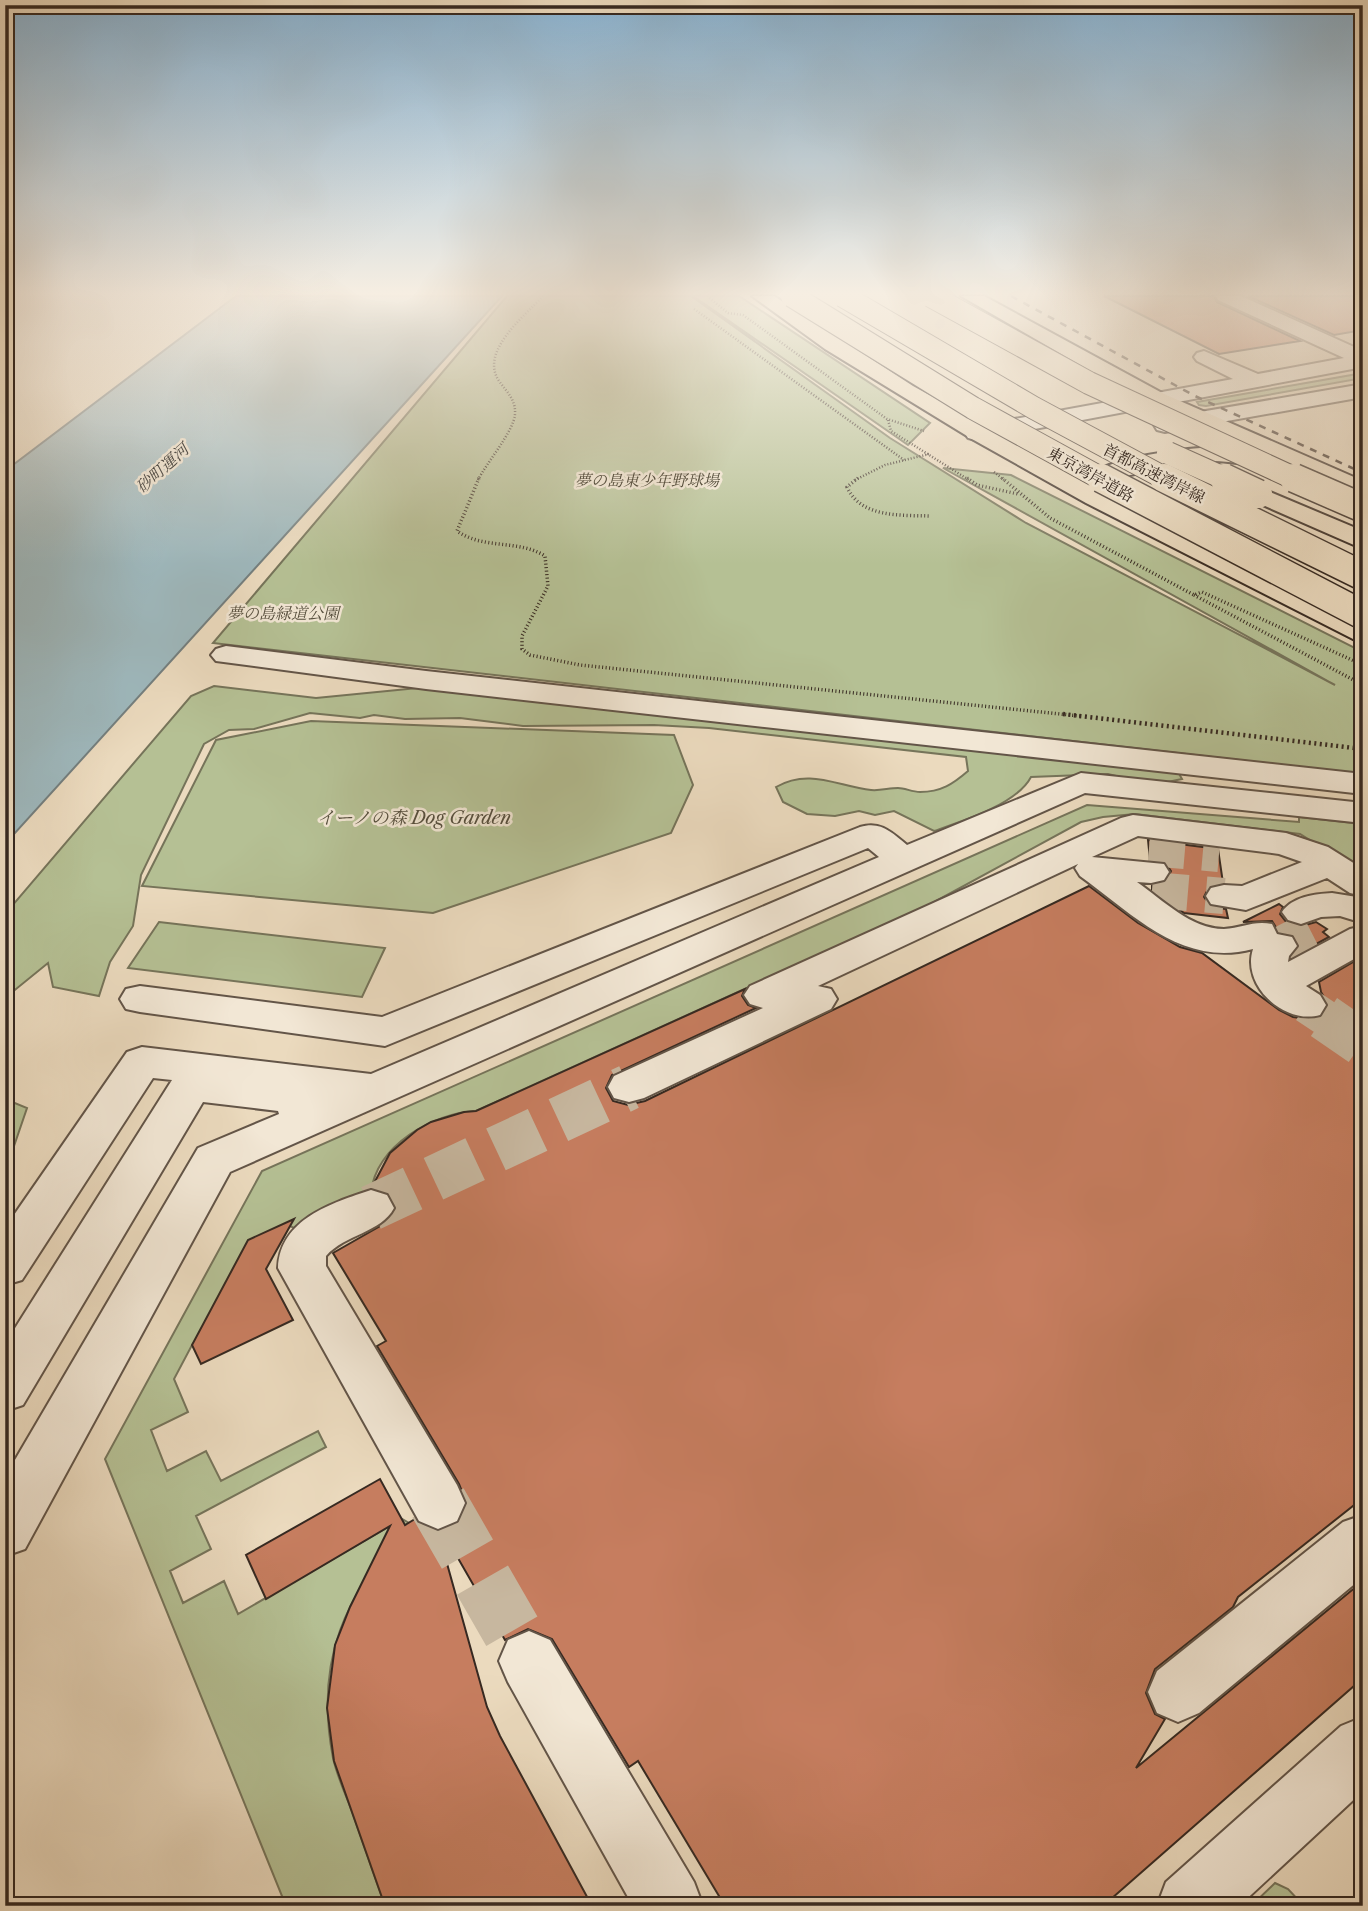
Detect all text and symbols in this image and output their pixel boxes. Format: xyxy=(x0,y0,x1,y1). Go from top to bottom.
water label: 砂町運河 xyxy=(132,437,195,497)
street label: 首都高速湾岸線 xyxy=(1100,439,1208,507)
street label: 東京湾岸道路 xyxy=(1044,442,1138,506)
park label: 夢の島東少年野球場 xyxy=(575,470,721,490)
park label: 夢の島緑道公園 xyxy=(227,603,342,623)
park label: イーノの森 Dog Garden xyxy=(317,807,511,829)

